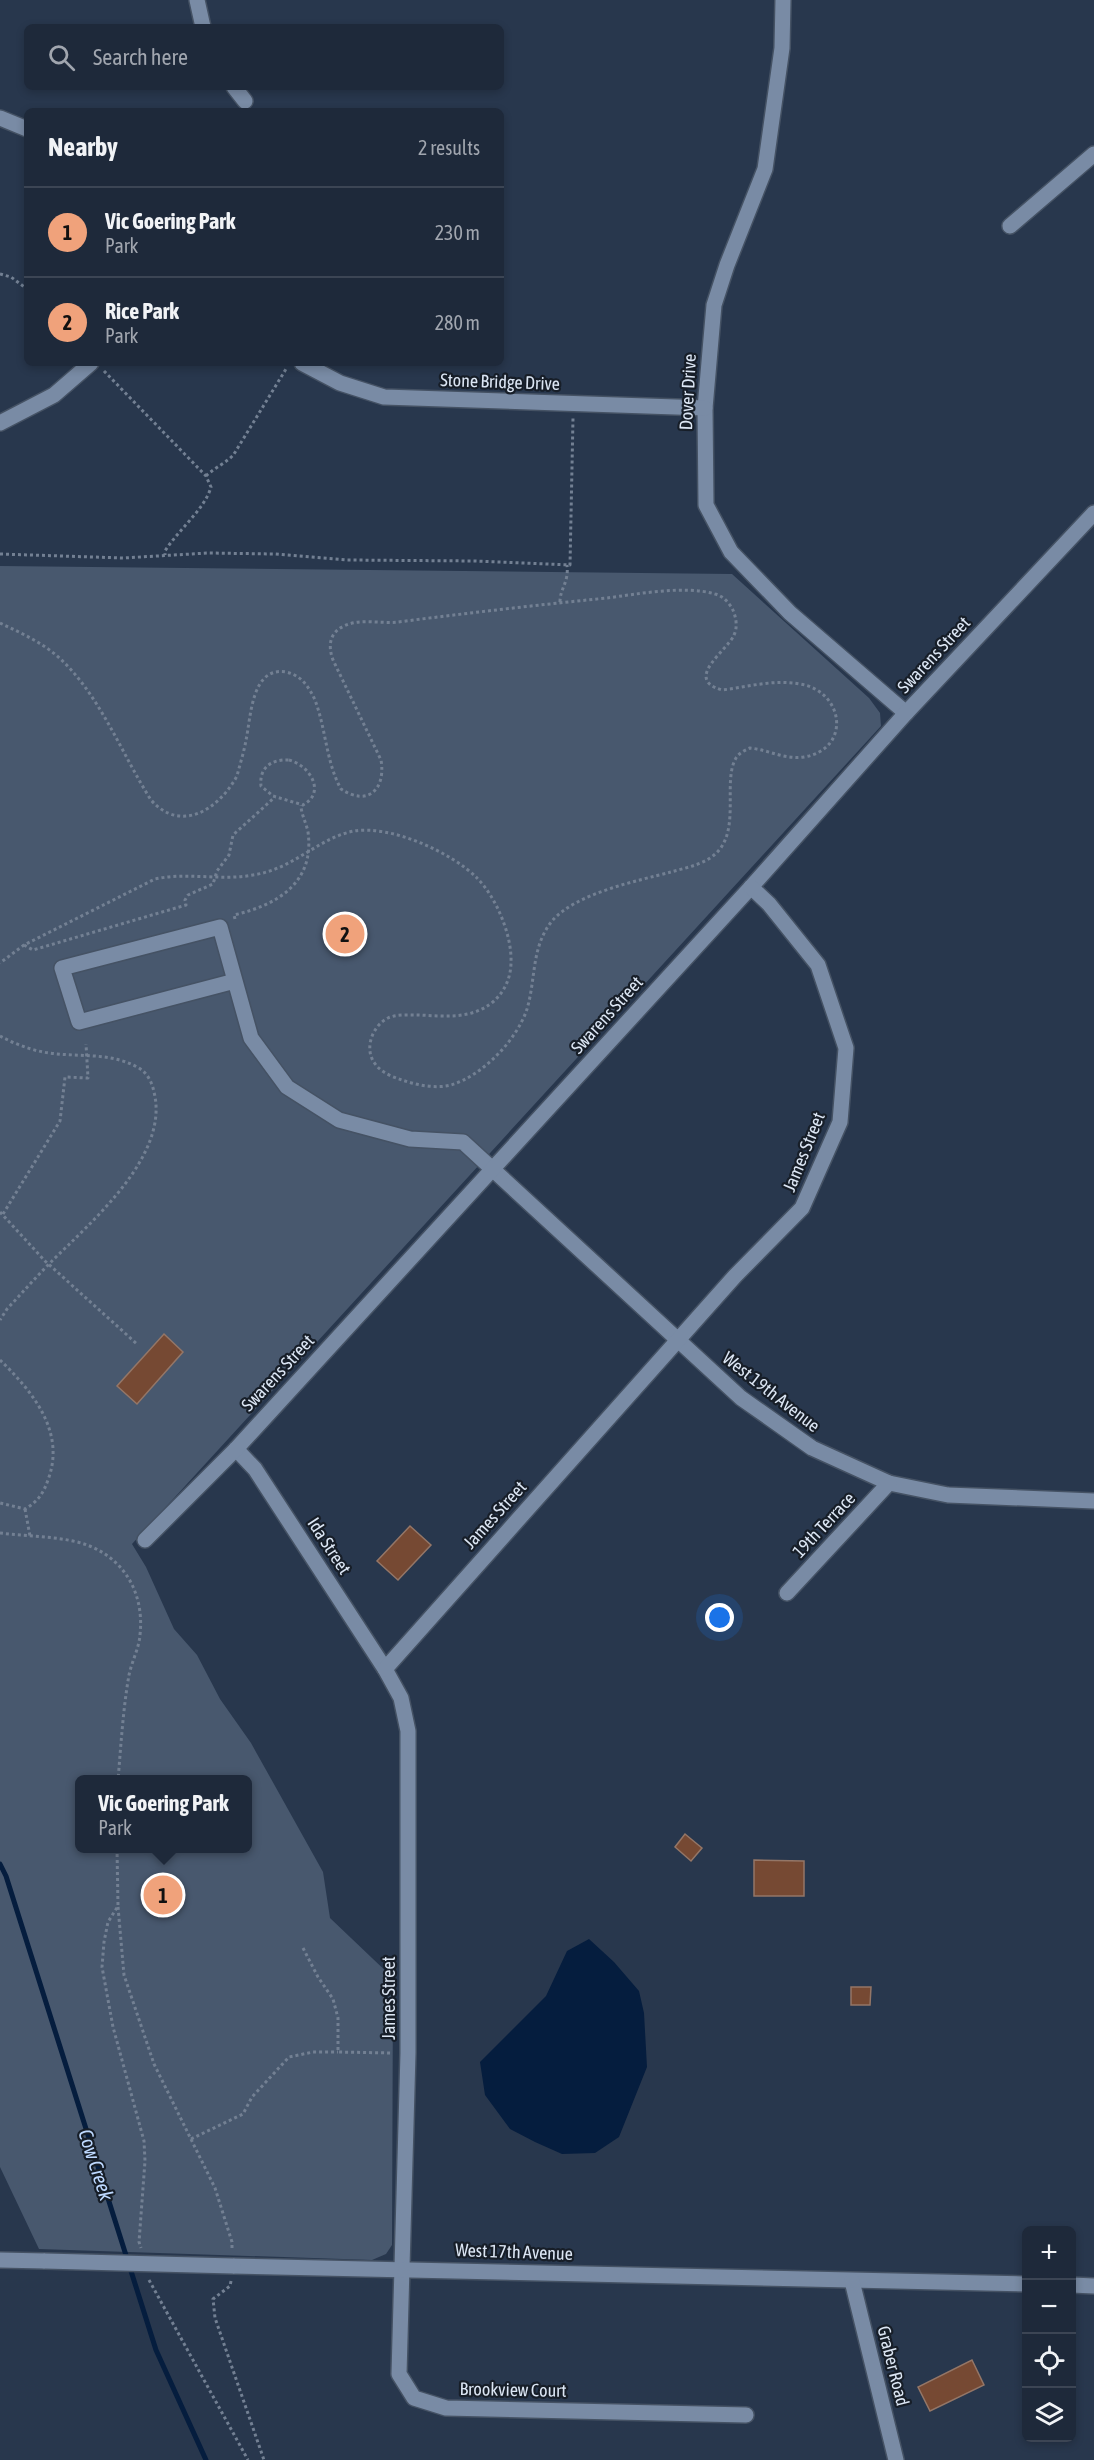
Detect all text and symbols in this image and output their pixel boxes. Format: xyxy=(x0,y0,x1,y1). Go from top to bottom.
search box xyxy=(24,24,504,90)
icon: search xyxy=(45,41,78,74)
text: Search here xyxy=(93,44,188,70)
text: Nearby xyxy=(48,132,118,162)
text: 2 results xyxy=(418,136,480,159)
text: Vic Goering Park xyxy=(105,208,235,234)
text: 1 xyxy=(63,221,72,244)
text: 230 m xyxy=(435,221,480,244)
text: Park xyxy=(105,234,138,257)
text: Rice Park xyxy=(105,298,179,324)
text: 2 xyxy=(63,311,72,334)
text: 280 m xyxy=(435,311,480,334)
text: Park xyxy=(105,324,138,347)
street label: Dover Drive xyxy=(675,353,700,431)
street label: Stone Bridge Drive xyxy=(440,369,560,394)
street label: Swarens Street xyxy=(893,612,974,697)
pin: 2 xyxy=(326,912,364,956)
street label: Swarens Street xyxy=(566,972,647,1058)
street label: James Street xyxy=(778,1109,829,1194)
street label: Swarens Street xyxy=(237,1330,318,1415)
street label: West 19th Avenue xyxy=(718,1347,824,1436)
street label: James Street xyxy=(459,1477,530,1553)
street label: 19th Terrace xyxy=(788,1488,859,1562)
street label: Ida Street xyxy=(303,1513,356,1578)
your location xyxy=(705,1603,734,1632)
popup xyxy=(75,1775,252,1853)
text: Vic Goering Park xyxy=(98,1790,229,1816)
text: Park xyxy=(98,1816,132,1839)
pin: 1 xyxy=(144,1872,182,1918)
street label: James Street xyxy=(378,1956,399,2040)
water label: Cow Creek xyxy=(74,2126,119,2204)
map controls xyxy=(1022,2226,1076,2442)
button: + xyxy=(1022,2226,1076,2280)
street label: West 17th Avenue xyxy=(455,2239,573,2264)
button: − xyxy=(1022,2280,1076,2334)
street label: Graber Road xyxy=(873,2324,914,2408)
button: locate xyxy=(1022,2334,1076,2388)
street label: Brookview Court xyxy=(459,2378,567,2401)
button: layers xyxy=(1022,2388,1076,2442)

